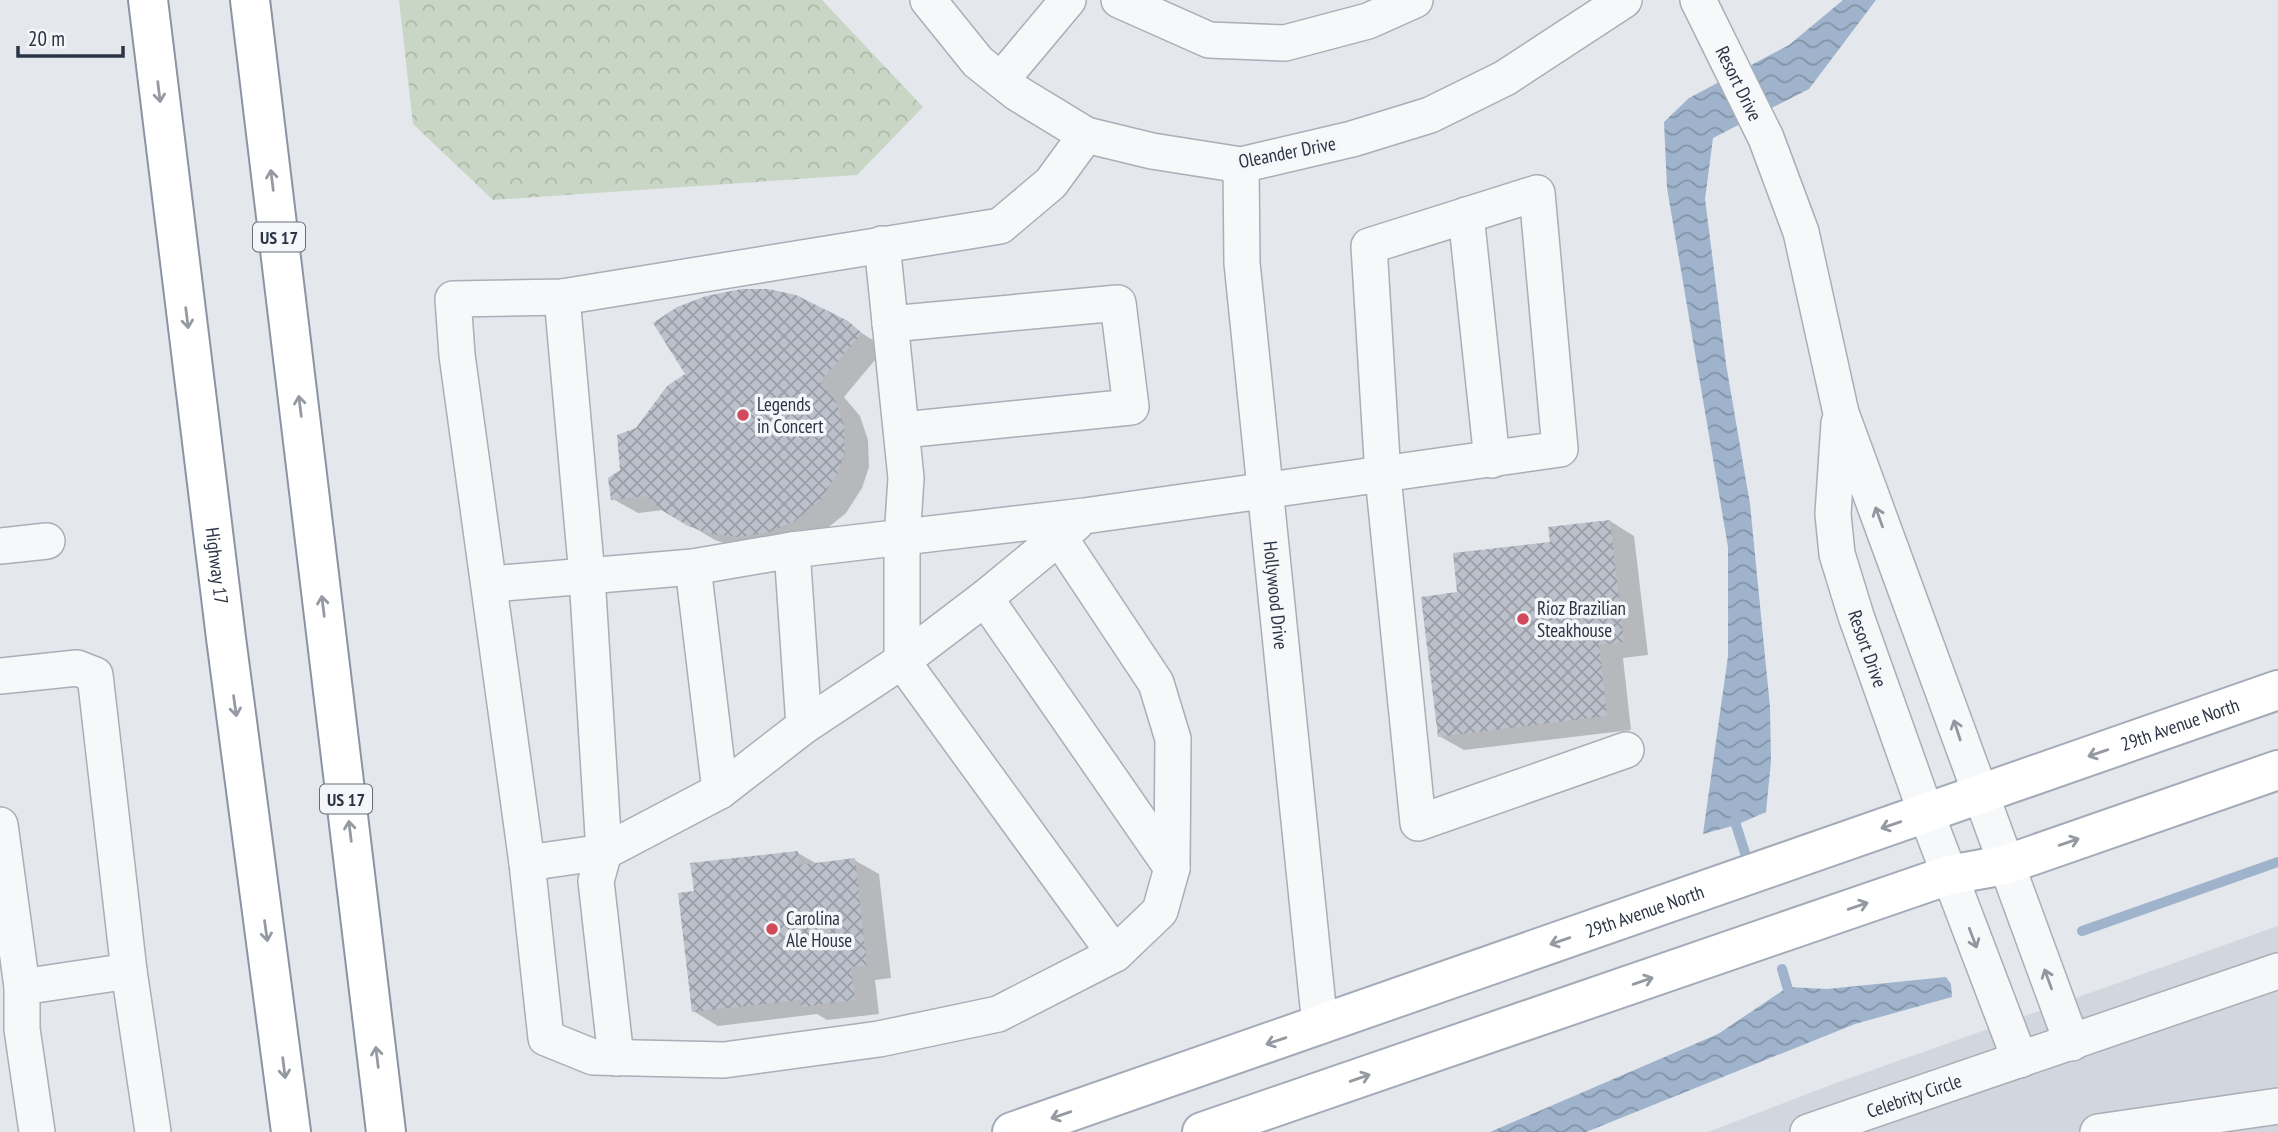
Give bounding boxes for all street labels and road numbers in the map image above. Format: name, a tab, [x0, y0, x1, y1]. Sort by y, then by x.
street label: Resort Drive	[1711, 42, 1768, 125]
street label: Oleander Drive	[1236, 131, 1338, 173]
road number: US 17	[253, 222, 305, 251]
street label: Highway 17	[201, 526, 234, 606]
street label: Hollywood Drive	[1258, 540, 1293, 651]
street label: Resort Drive	[1843, 607, 1892, 691]
street label: 29th Avenue North	[2117, 692, 2242, 756]
road number: US 17	[320, 784, 372, 814]
street label: 29th Avenue North	[1582, 879, 1707, 943]
street label: Celebrity Circle	[1863, 1068, 1965, 1123]

